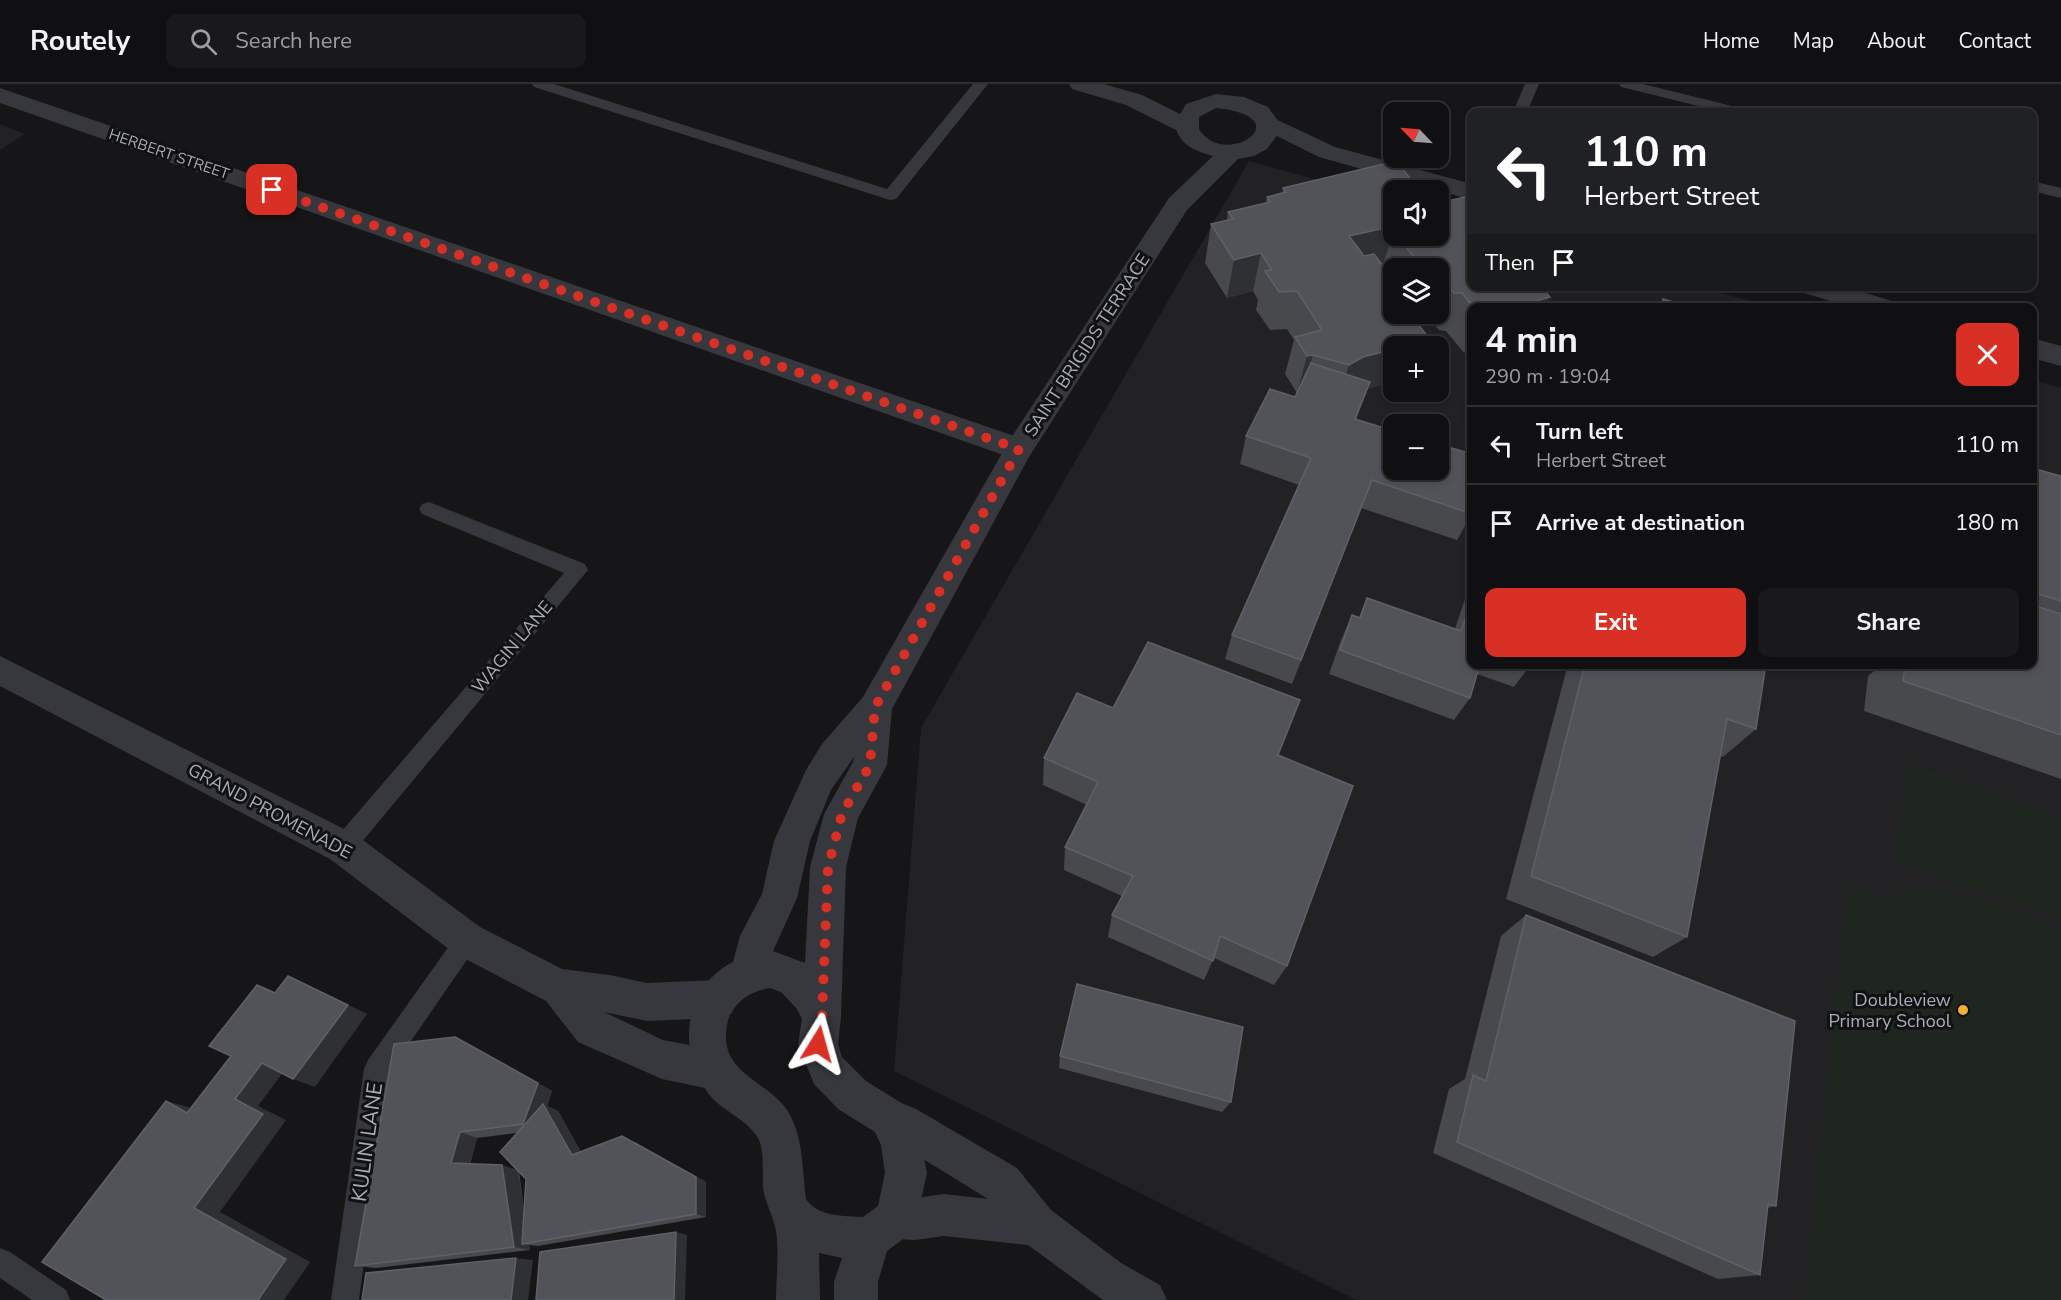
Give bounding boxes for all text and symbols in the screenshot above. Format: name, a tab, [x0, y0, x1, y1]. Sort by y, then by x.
search box	[166, 14, 586, 68]
text: Routely	[30, 22, 130, 60]
icon: search	[187, 25, 220, 58]
text: Search here	[235, 26, 352, 56]
text: Home	[1703, 27, 1760, 55]
text: Map	[1793, 27, 1834, 55]
text: About	[1867, 27, 1925, 55]
text: Contact	[1958, 27, 2031, 55]
north arrow	[1383, 102, 1449, 168]
map controls	[1383, 102, 1449, 480]
street label: HERBERT STREET	[106, 124, 232, 184]
text: 110 m	[1584, 124, 1708, 181]
icon: left	[1485, 132, 1563, 210]
pin	[246, 164, 297, 215]
icon: arrive	[255, 173, 288, 206]
text: Herbert Street	[1584, 178, 1759, 215]
button: sound	[1383, 180, 1449, 246]
icon: arrive	[1547, 246, 1580, 279]
text: Then	[1485, 248, 1535, 278]
street label: SAINT BRIGIDS TERRACE	[1019, 249, 1155, 441]
button: layers	[1383, 258, 1449, 324]
text: 4 min	[1485, 316, 1578, 365]
button: close	[1956, 323, 2019, 386]
button: +	[1383, 336, 1449, 402]
text: 290 m · 19:04	[1485, 363, 1611, 390]
button: −	[1383, 414, 1449, 480]
text: Turn left	[1536, 417, 1623, 447]
icon: left	[1485, 429, 1518, 462]
text: 110 m	[1955, 430, 2019, 460]
text: Herbert Street	[1536, 447, 1666, 474]
icon: arrive	[1485, 507, 1518, 540]
text: Arrive at destination	[1536, 508, 1745, 538]
text: 180 m	[1955, 508, 2019, 538]
button: Exit	[1485, 588, 1746, 657]
button: Share	[1758, 588, 2019, 657]
street label: WAGIN LANE	[466, 596, 558, 698]
street label: GRAND PROMENADE	[184, 758, 356, 864]
place label: Doubleview Primary School	[1828, 988, 1952, 1033]
marker: Doubleview Primary School	[1956, 1003, 1970, 1017]
position arrow	[786, 1012, 850, 1076]
street label: KULIN LANE	[345, 1081, 389, 1203]

